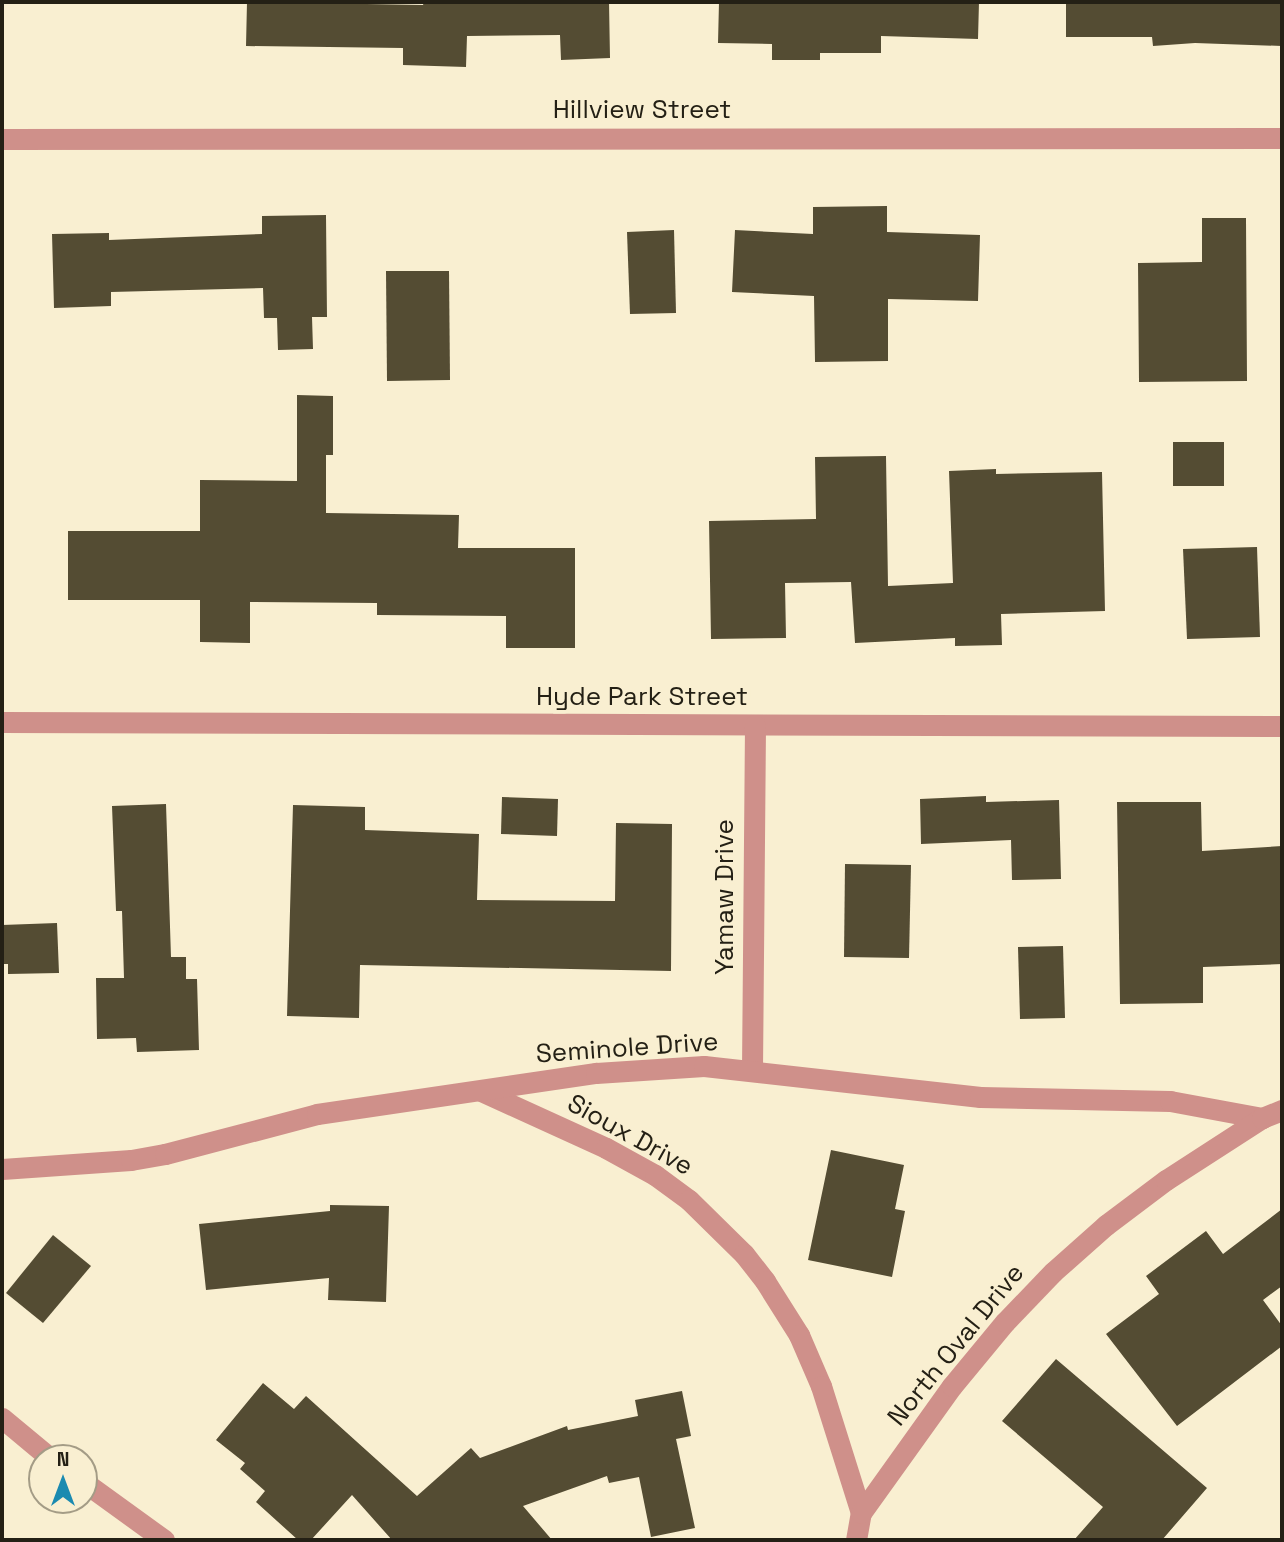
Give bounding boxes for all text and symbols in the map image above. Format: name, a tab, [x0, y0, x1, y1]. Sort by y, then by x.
street label: Hillview Street	[553, 94, 731, 126]
street label: Hyde Park Street	[536, 681, 748, 713]
street label: Yamaw Drive	[709, 819, 741, 975]
street label: Seminole Drive	[535, 1026, 719, 1070]
street label: Sioux Drive	[562, 1088, 698, 1182]
street label: North Oval Drive	[881, 1258, 1031, 1432]
north arrow	[28, 1444, 98, 1514]
text: N	[57, 1447, 69, 1472]

